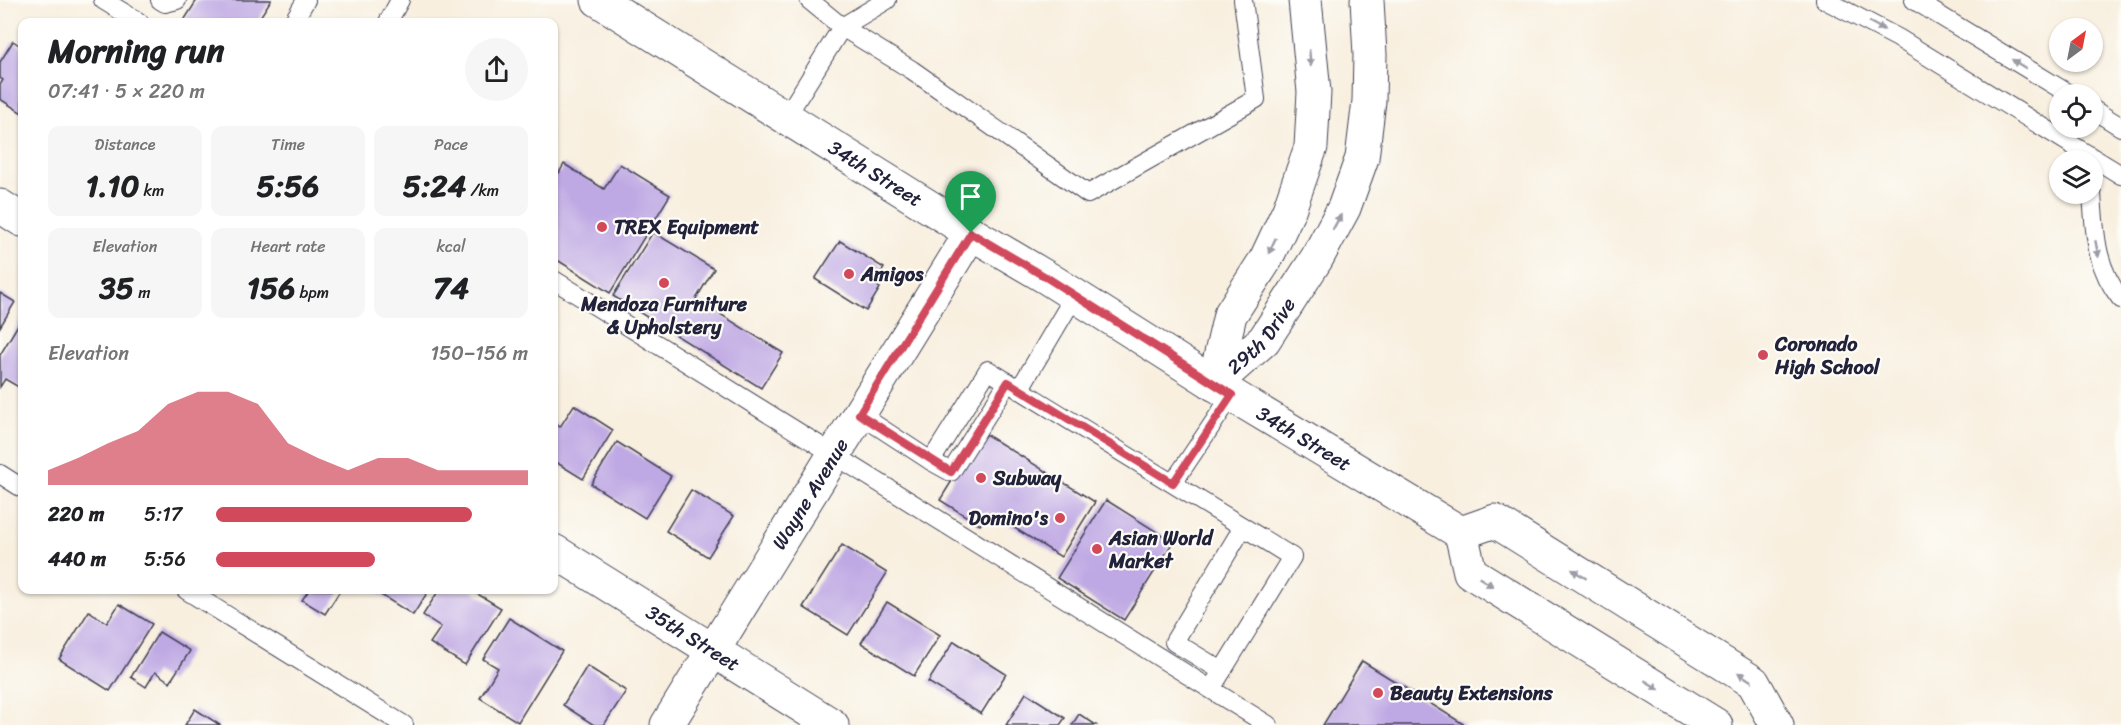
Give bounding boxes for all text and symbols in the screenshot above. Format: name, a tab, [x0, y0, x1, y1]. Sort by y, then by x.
north arrow	[2049, 18, 2103, 72]
map controls	[2049, 18, 2103, 204]
text: Morning run	[48, 22, 224, 80]
one-way arrow	[1869, 22, 1886, 31]
button: share	[465, 38, 528, 101]
one-way arrow	[1306, 49, 1315, 68]
one-way arrow	[2011, 58, 2027, 69]
text: 07:41 · 5 × 220 m	[48, 74, 205, 109]
button: locate	[2049, 84, 2103, 138]
text: Distance	[95, 130, 155, 159]
text: Time	[271, 130, 305, 159]
text: Pace	[434, 130, 468, 159]
street label: 34th Street	[821, 131, 930, 217]
button: layers	[2049, 150, 2103, 204]
text: 1.10	[86, 159, 139, 213]
text: 5:56	[257, 159, 319, 213]
text: 5:24	[403, 159, 466, 213]
pin	[945, 171, 996, 233]
text: km	[139, 176, 164, 205]
text: /km	[466, 176, 499, 205]
icon: arrive	[954, 180, 987, 213]
place label: TREX Equipment	[614, 210, 759, 245]
one-way arrow	[1331, 214, 1342, 230]
marker: TREX Equipment	[595, 220, 609, 234]
text: Elevation	[93, 232, 157, 261]
text: Heart rate	[250, 232, 326, 261]
text: kcal	[436, 232, 466, 261]
one-way arrow	[1268, 237, 1277, 254]
one-way arrow	[2093, 240, 2102, 259]
place label: Amigos	[860, 257, 924, 292]
text: 35	[99, 261, 134, 315]
text: 156	[247, 261, 295, 315]
text: 74	[433, 261, 469, 315]
marker: Amigos	[842, 267, 856, 281]
marker: Mendoza Furniture & Upholstery	[657, 276, 671, 290]
text: m	[134, 278, 151, 307]
text: bpm	[295, 278, 329, 307]
place label: Mendoza Furniture & Upholstery	[580, 287, 748, 345]
street label: 29th Drive	[1219, 290, 1305, 383]
place label: Coronado High School	[1774, 327, 1881, 385]
text: Elevation	[48, 336, 129, 371]
text: 150–156 m	[431, 336, 528, 371]
marker: Coronado High School	[1756, 348, 1770, 362]
street label: 34th Street	[1249, 396, 1358, 481]
street label: Wayne Avenue	[762, 431, 858, 557]
place label: Subway	[992, 461, 1062, 496]
marker: Subway	[974, 471, 988, 485]
text: 220 m	[48, 497, 104, 532]
text: 5:17	[144, 497, 182, 532]
place label: Domino's	[969, 501, 1049, 536]
marker: Domino's	[1053, 511, 1067, 525]
place label: Asian World Market	[1108, 521, 1214, 579]
text: 440 m	[48, 542, 106, 577]
text: 5:56	[144, 542, 186, 577]
marker: Asian World Market	[1090, 542, 1104, 556]
one-way arrow	[1571, 568, 1587, 579]
one-way arrow	[1478, 576, 1494, 587]
street label: 35th Street	[639, 596, 747, 681]
one-way arrow	[1736, 672, 1753, 683]
place label: Beauty Extensions	[1390, 676, 1553, 711]
one-way arrow	[1644, 679, 1660, 690]
marker: Beauty Extensions	[1371, 686, 1385, 700]

